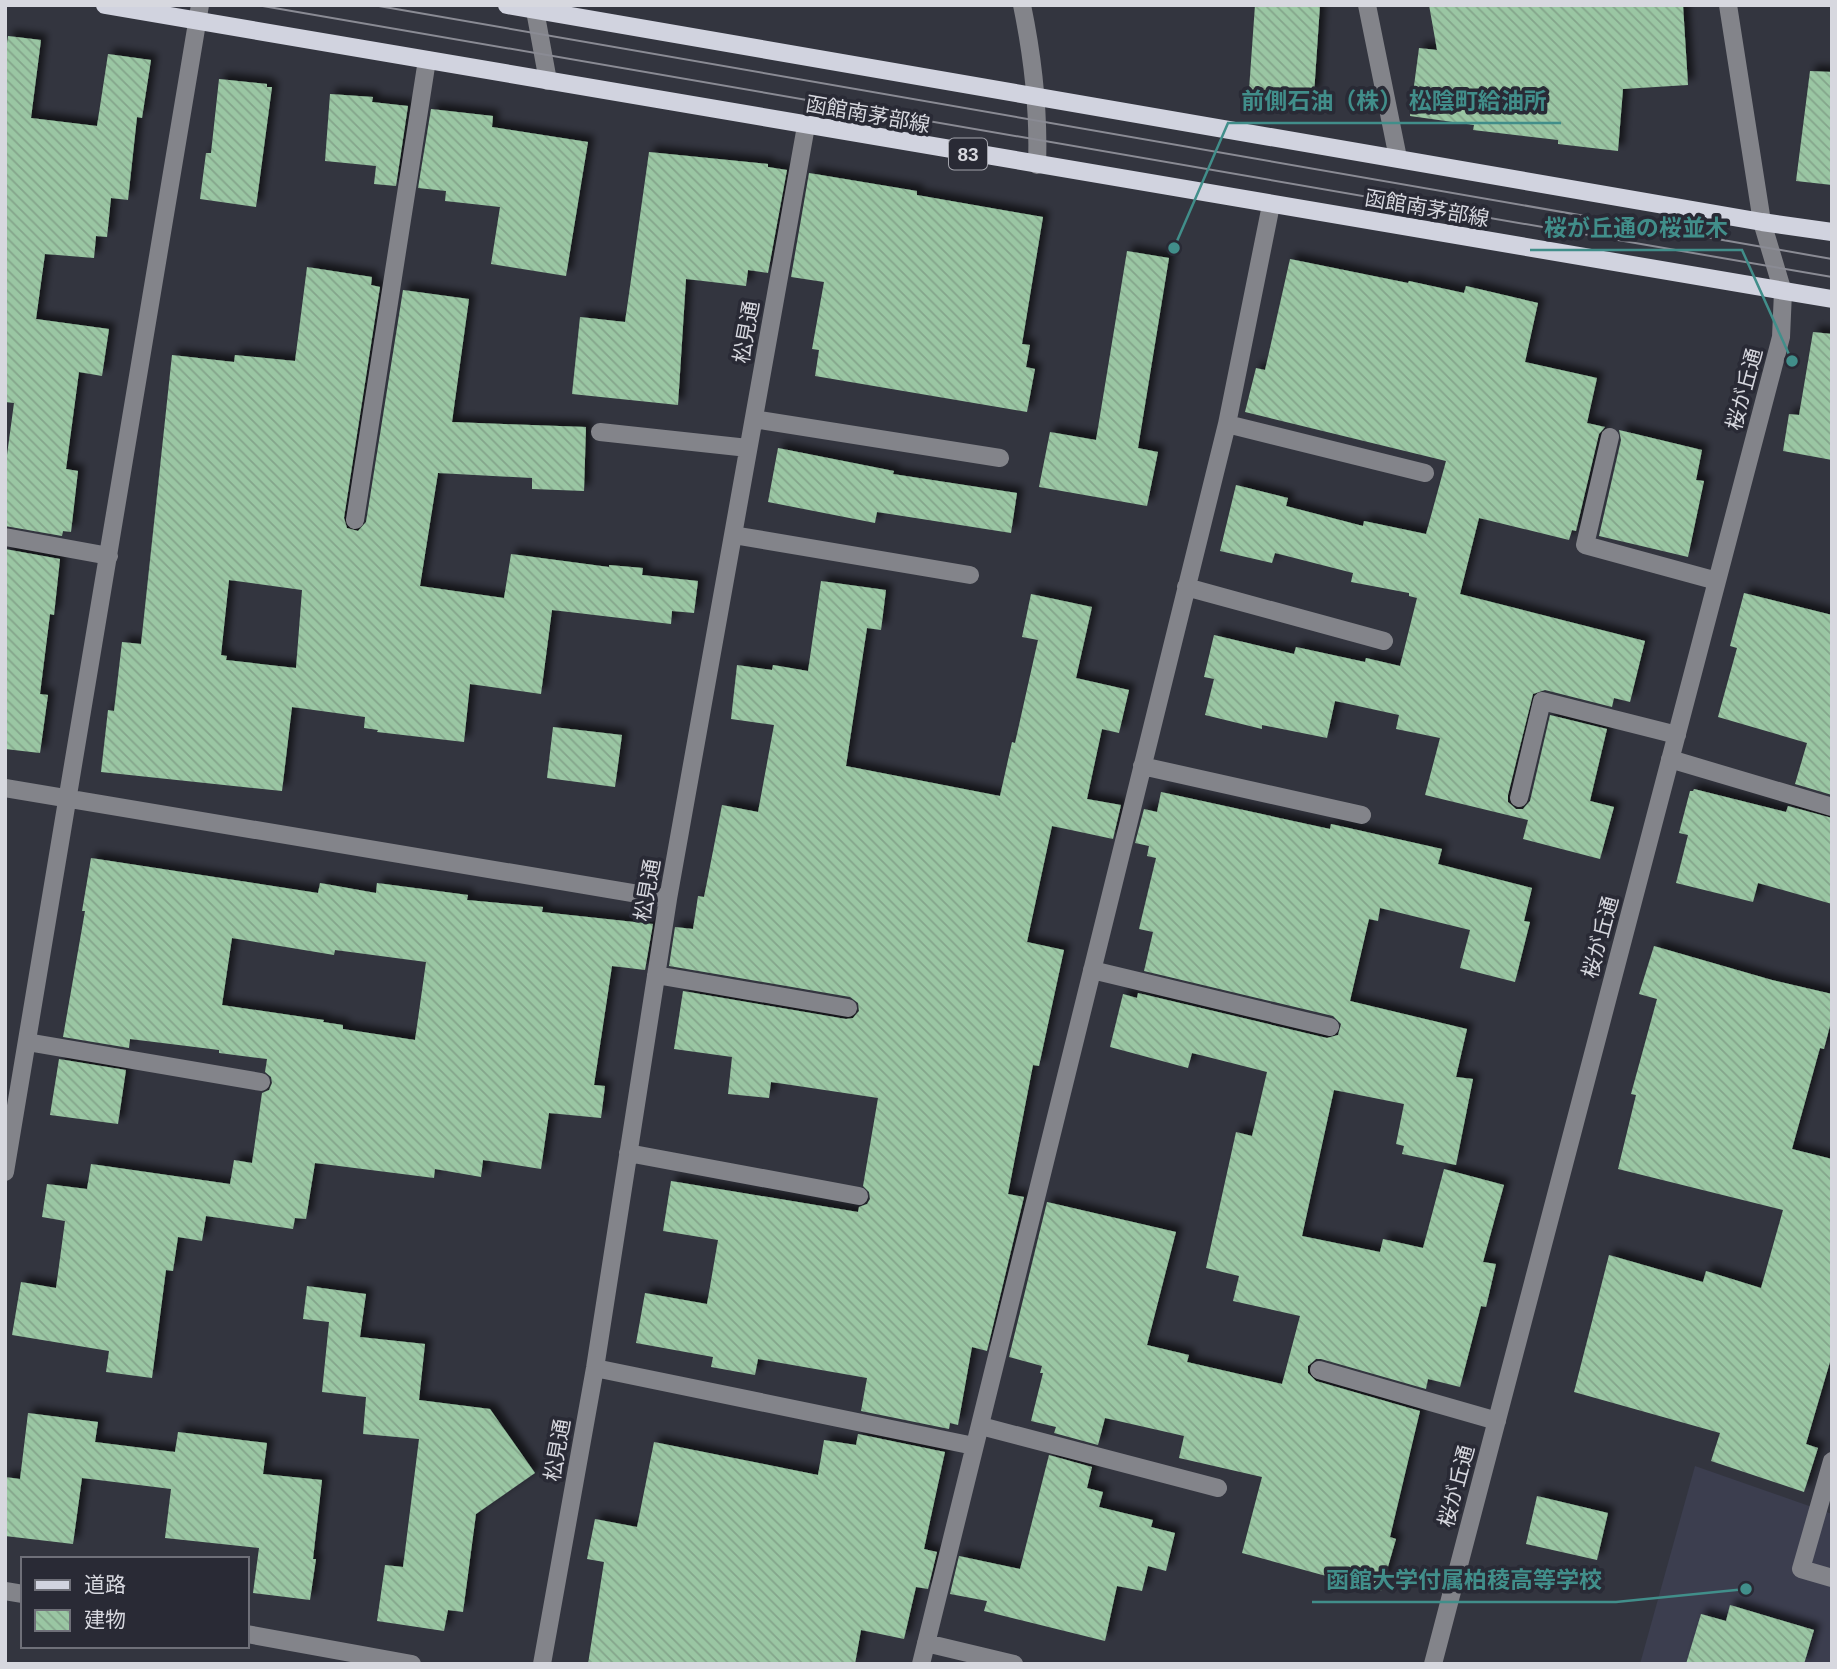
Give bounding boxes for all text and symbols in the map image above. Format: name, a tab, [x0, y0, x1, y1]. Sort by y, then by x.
callout: 前側石油（株） 松陰町給油所	[1228, 79, 1561, 123]
text: 前側石油（株） 松陰町給油所	[1241, 88, 1547, 114]
street label: 函館南茅部線	[804, 92, 932, 136]
road number: 83	[949, 138, 987, 170]
street label: 函館南茅部線	[1363, 186, 1491, 230]
callout: 桜が丘通の桜並木	[1530, 206, 1742, 250]
text: 桜が丘通の桜並木	[1544, 215, 1728, 241]
street label: 松見通	[729, 299, 763, 365]
street label: 桜が丘通	[1722, 345, 1766, 433]
street label: 松見通	[630, 857, 664, 923]
street label: 桜が丘通	[1578, 893, 1622, 981]
street label: 松見通	[540, 1417, 574, 1483]
street label: 桜が丘通	[1434, 1442, 1478, 1530]
legend	[21, 1557, 248, 1648]
callout: 函館大学付属柏稜高等学校	[1312, 1558, 1616, 1602]
text: 函館大学付属柏稜高等学校	[1326, 1567, 1602, 1593]
text: 道路	[84, 1573, 126, 1596]
text: 建物	[84, 1608, 126, 1631]

